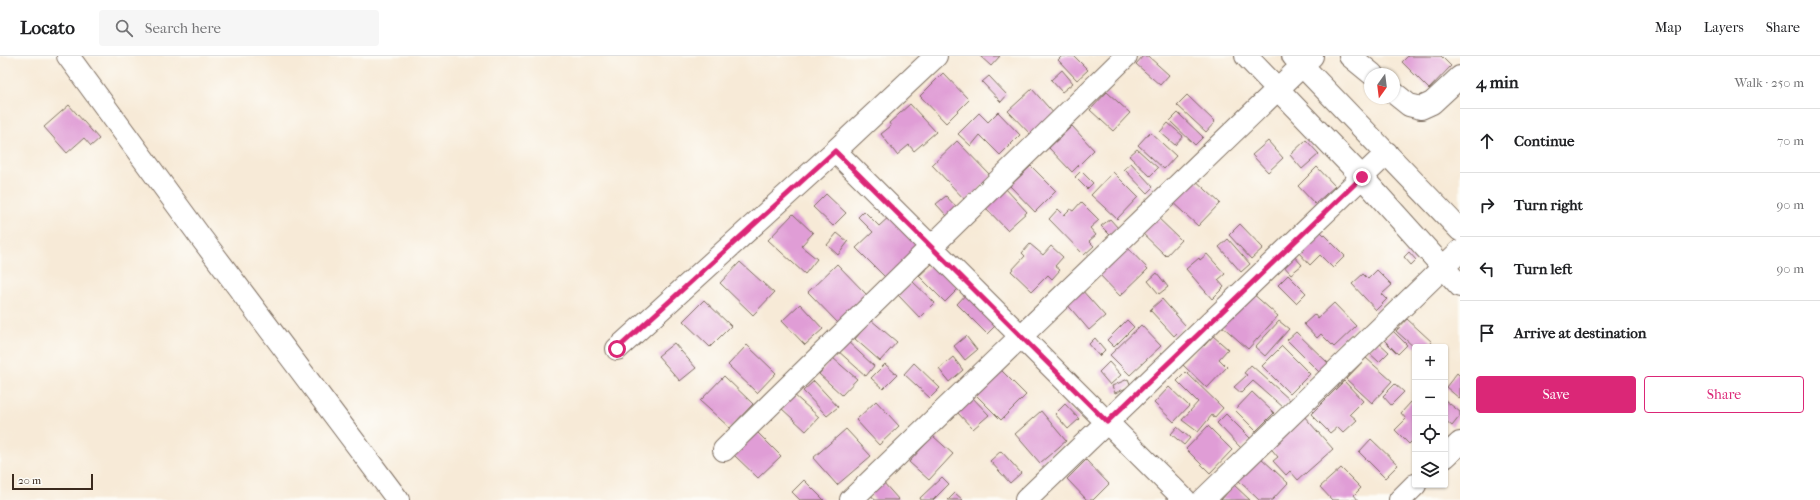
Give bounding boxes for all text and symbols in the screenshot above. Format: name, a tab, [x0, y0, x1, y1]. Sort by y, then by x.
search box	[99, 10, 379, 46]
text: Locato	[20, 17, 75, 39]
icon: search	[113, 17, 135, 39]
text: Search here	[145, 19, 221, 37]
text: Map	[1655, 19, 1682, 36]
text: Layers	[1704, 19, 1744, 36]
text: Share	[1766, 19, 1800, 36]
north arrow	[1364, 68, 1400, 104]
text: 4 min	[1476, 72, 1519, 92]
text: Walk · 250 m	[1735, 75, 1804, 90]
icon: ahead	[1476, 130, 1498, 152]
text: Continue	[1514, 132, 1574, 150]
text: 70 m	[1777, 133, 1804, 148]
route end	[1353, 168, 1371, 186]
icon: right	[1476, 194, 1498, 216]
text: Turn right	[1514, 196, 1583, 214]
text: 90 m	[1776, 197, 1804, 212]
icon: left	[1476, 258, 1498, 280]
text: Turn left	[1514, 260, 1572, 278]
text: 90 m	[1776, 261, 1804, 276]
icon: arrive	[1476, 322, 1498, 344]
text: Arrive at destination	[1514, 324, 1646, 342]
route start	[608, 340, 626, 358]
map controls	[1412, 344, 1448, 488]
button: +	[1412, 344, 1448, 380]
button: Save	[1476, 376, 1636, 413]
button: Share	[1644, 376, 1804, 413]
button: −	[1412, 380, 1448, 416]
button: locate	[1412, 416, 1448, 452]
button: layers	[1412, 452, 1448, 488]
scale bar	[12, 472, 93, 491]
text: 20 m	[18, 474, 41, 487]

